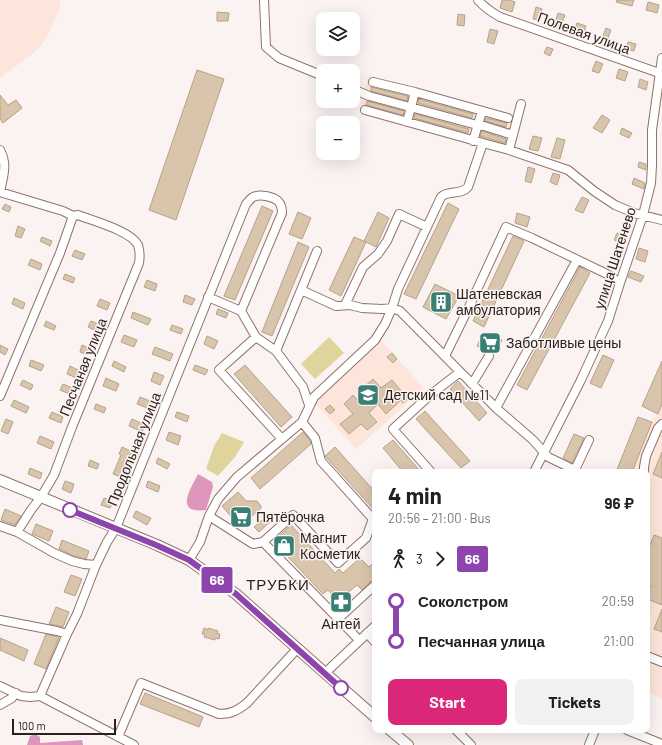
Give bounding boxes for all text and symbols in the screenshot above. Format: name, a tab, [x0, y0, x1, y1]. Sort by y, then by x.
street label: Полевая улица	[535, 8, 633, 57]
map controls	[316, 12, 360, 160]
button: layers	[316, 12, 360, 56]
button: +	[316, 64, 360, 108]
button: −	[316, 116, 360, 160]
street label: улица Шатенево	[590, 205, 639, 311]
place label: Шатеневская амбулатория	[456, 285, 542, 318]
building icon: Шатеневская амбулатория	[428, 289, 454, 315]
street label: Песчаная улица	[55, 315, 110, 418]
supermarket icon: Заботливые цены	[477, 330, 503, 356]
place label: Заботливые цены	[506, 334, 621, 351]
school or university icon: Детский сад №11	[355, 382, 381, 408]
place label: Детский сад №11	[384, 386, 489, 403]
street label: Продольная улица	[103, 389, 164, 508]
text: 4 min	[388, 482, 442, 508]
text: 96 ₽	[604, 494, 634, 512]
unlabelled marker	[62, 502, 78, 518]
supermarket icon: Пятёрочка	[228, 504, 254, 530]
place label: Пятёрочка	[256, 508, 325, 525]
text: 20:56 – 21:00 · Bus	[388, 510, 491, 526]
place label: Магнит Косметик	[300, 529, 361, 562]
shop icon: Магнит Косметик	[271, 533, 297, 559]
icon: walk	[388, 548, 410, 570]
icon: forward	[429, 548, 451, 570]
text: 66	[465, 550, 480, 567]
text: 3	[416, 551, 423, 567]
line badge: 66	[199, 567, 235, 593]
text: 66	[209, 571, 225, 588]
district label: ТРУБКИ	[246, 575, 310, 593]
pharmacy icon: Антей	[328, 589, 354, 615]
text: Соколстром	[418, 592, 508, 610]
text: 20:59	[602, 593, 634, 609]
place label: Антей	[322, 615, 360, 632]
text: Песчанная улица	[418, 632, 545, 650]
text: 21:00	[604, 633, 634, 649]
button: Start	[388, 679, 507, 725]
button: Tickets	[515, 679, 634, 725]
unlabelled marker	[333, 680, 349, 696]
scale bar	[12, 717, 116, 736]
text: 100 m	[18, 719, 46, 732]

